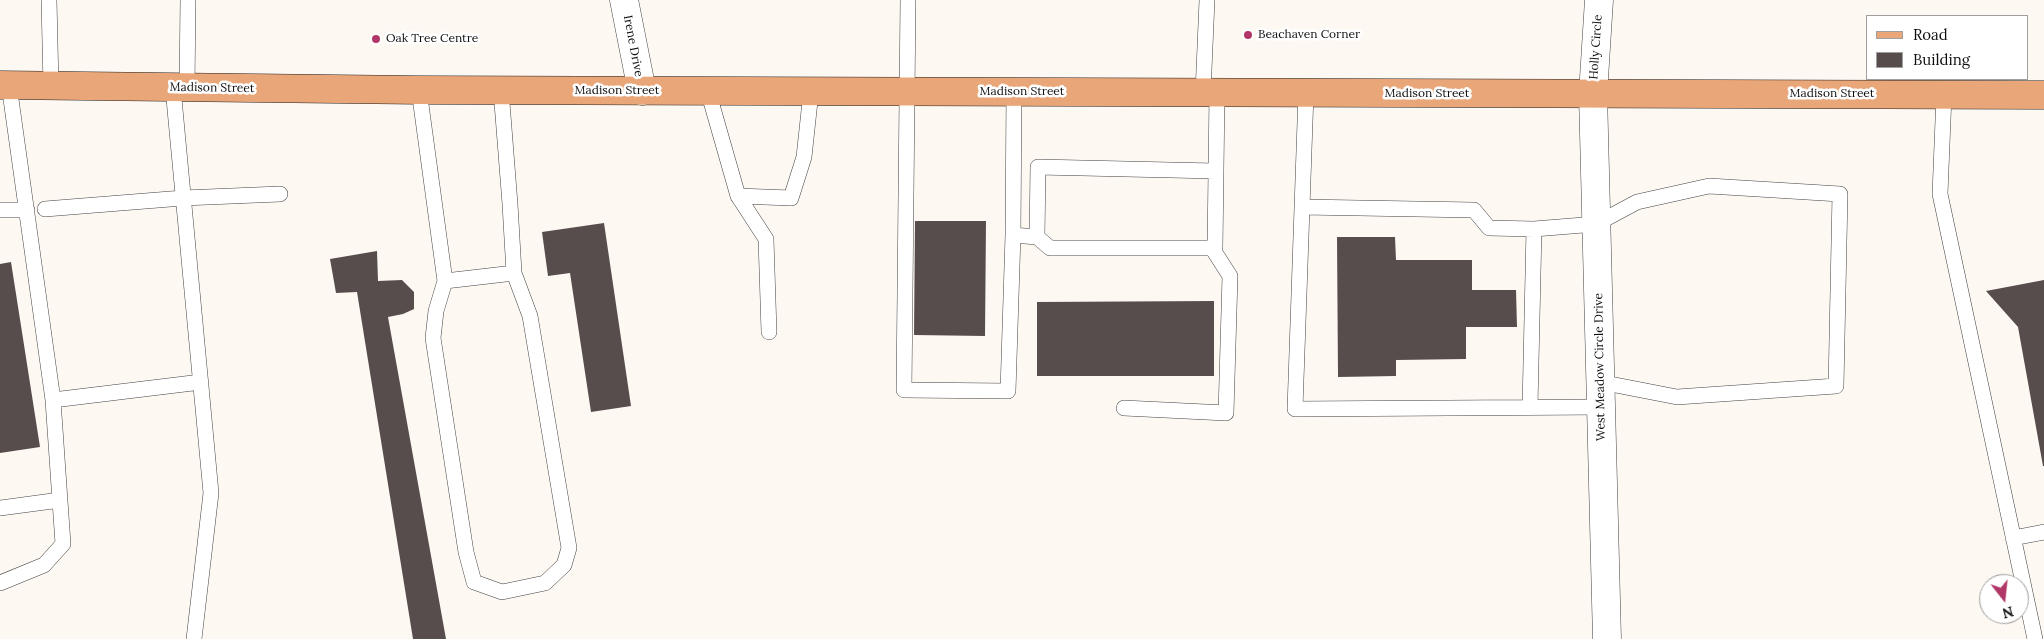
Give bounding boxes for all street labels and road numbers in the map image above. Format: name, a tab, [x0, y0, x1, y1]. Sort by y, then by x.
street label: Irene Drive	[620, 14, 646, 78]
street label: Holly Circle	[1587, 14, 1605, 80]
street label: Madison Street	[169, 80, 255, 96]
street label: Madison Street	[575, 84, 659, 98]
street label: Madison Street	[980, 85, 1064, 99]
street label: Madison Street	[1385, 87, 1469, 101]
street label: Madison Street	[1790, 87, 1874, 101]
street label: West Meadow Circle Drive	[1592, 293, 1608, 441]

